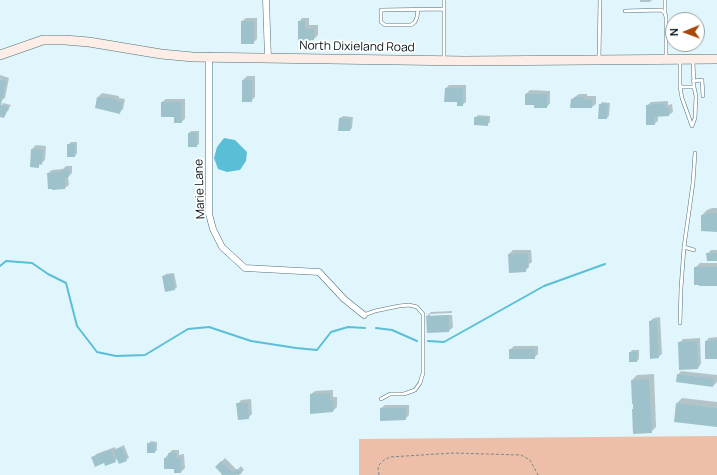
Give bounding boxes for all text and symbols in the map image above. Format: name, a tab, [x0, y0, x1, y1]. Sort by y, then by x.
north arrow	[665, 12, 705, 52]
text: N	[666, 28, 681, 36]
street label: North Dixieland Road	[299, 39, 415, 55]
street label: Marie Lane	[192, 159, 208, 219]

